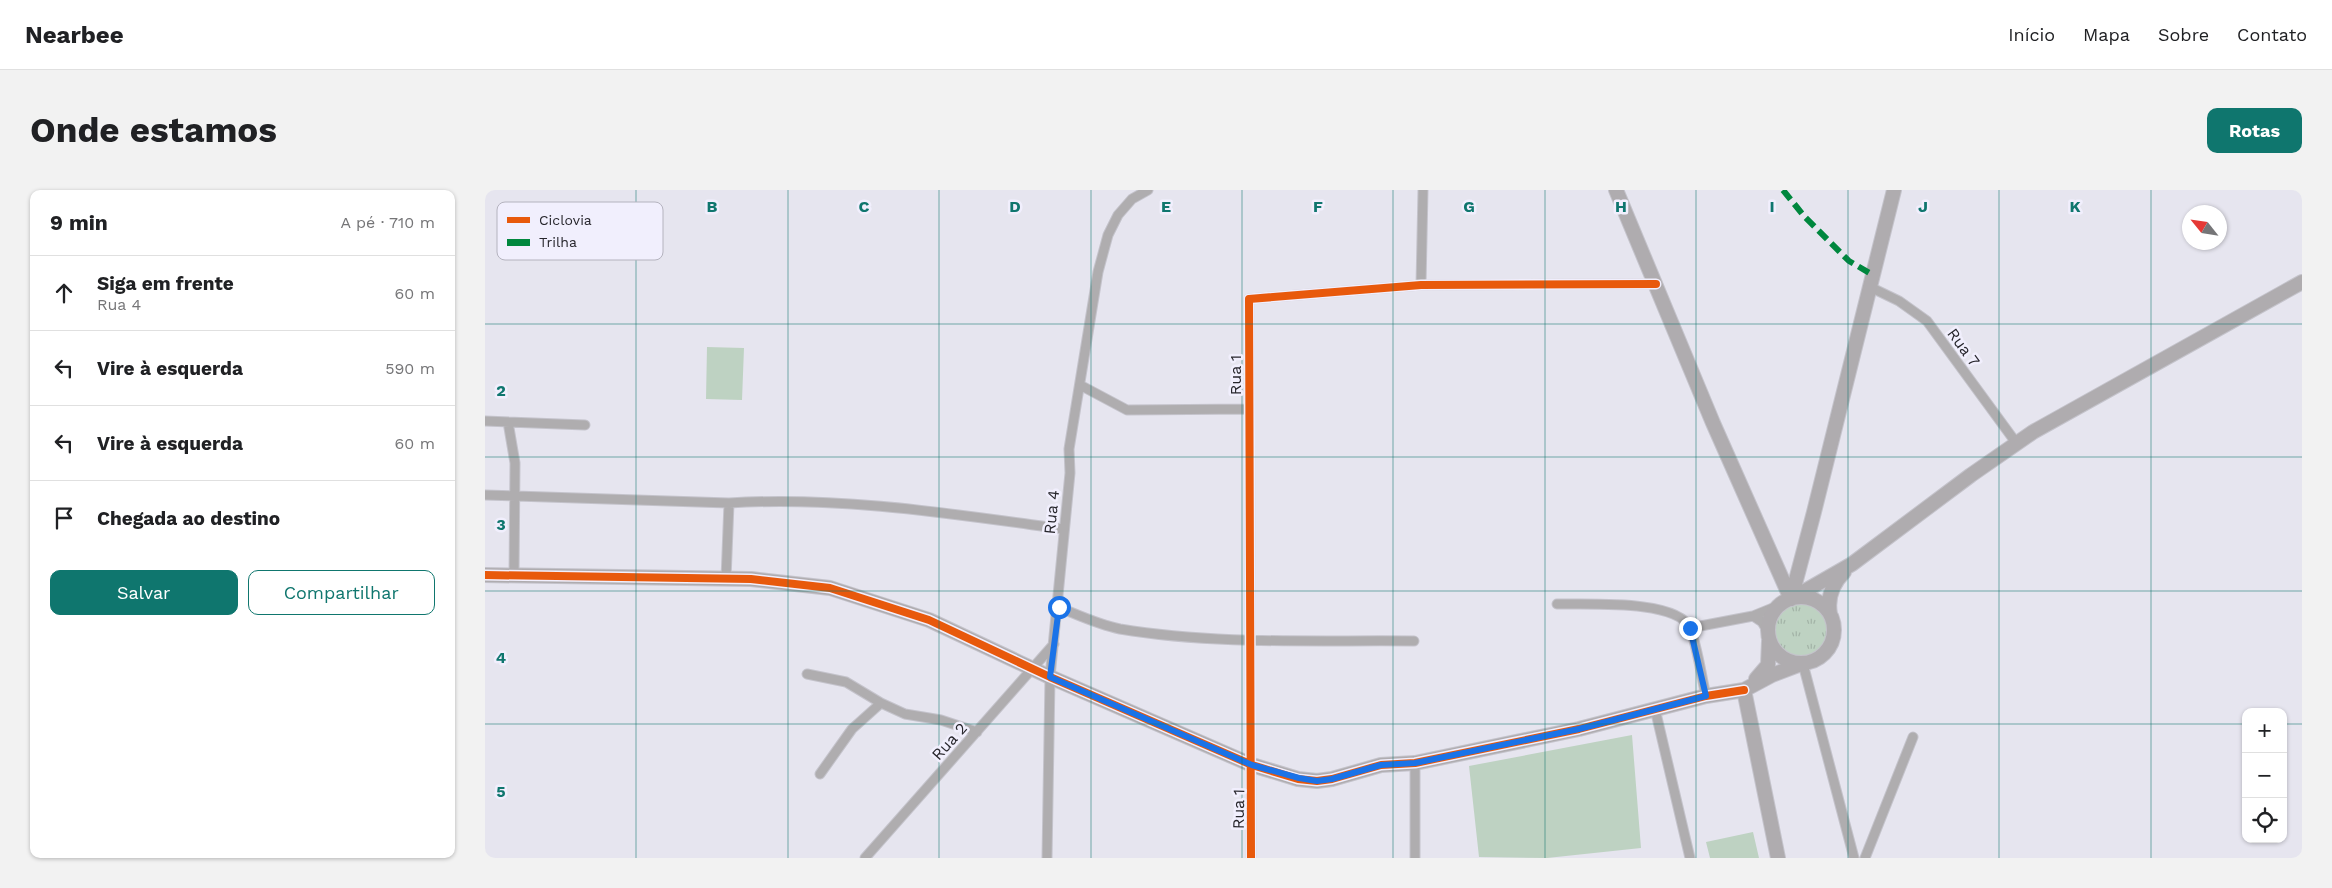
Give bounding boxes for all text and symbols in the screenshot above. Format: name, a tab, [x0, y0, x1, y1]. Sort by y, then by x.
text: Nearbee	[25, 21, 124, 49]
text: Início	[2008, 24, 2055, 45]
text: Mapa	[2083, 24, 2130, 45]
text: Sobre	[2158, 24, 2209, 45]
text: Contato	[2237, 24, 2307, 45]
button: Rotas	[2207, 108, 2302, 153]
text: Onde estamos	[30, 109, 277, 151]
text: B	[707, 197, 718, 216]
text: C	[859, 197, 870, 216]
text: D	[1009, 197, 1021, 216]
text: E	[1161, 197, 1171, 216]
text: F	[1313, 197, 1323, 216]
text: G	[1463, 197, 1475, 216]
text: H	[1615, 197, 1627, 216]
text: I	[1769, 197, 1775, 216]
text: J	[1918, 197, 1928, 216]
text: K	[2069, 197, 2081, 216]
legend	[497, 202, 663, 260]
north arrow	[2182, 205, 2227, 250]
text: 9 min	[50, 210, 108, 235]
text: Ciclovia	[539, 212, 592, 228]
text: A pé · 710 m	[341, 213, 435, 232]
text: Trilha	[539, 234, 577, 250]
text: Siga em frente	[97, 272, 234, 295]
icon: ahead	[50, 279, 78, 307]
text: 60 m	[395, 284, 435, 303]
text: Rua 4	[97, 295, 141, 314]
street label: Rua 7	[1943, 324, 1984, 370]
icon: left	[50, 354, 78, 382]
street label: Rua 1	[1226, 355, 1245, 395]
text: Vire à esquerda	[97, 357, 243, 380]
text: 590 m	[385, 359, 435, 378]
text: 2	[496, 381, 506, 400]
icon: left	[50, 429, 78, 457]
text: Vire à esquerda	[97, 432, 243, 455]
text: 60 m	[395, 434, 435, 453]
street label: Rua 4	[1040, 489, 1063, 535]
icon: arrive	[50, 504, 78, 532]
text: Chegada ao destino	[97, 507, 280, 530]
text: 3	[496, 515, 506, 534]
button: Salvar	[50, 570, 238, 615]
button: Compartilhar	[248, 570, 435, 615]
route start	[1048, 596, 1071, 619]
route end	[1679, 617, 1702, 640]
text: 4	[496, 648, 506, 667]
map controls	[2242, 708, 2287, 843]
button: +	[2242, 708, 2287, 753]
street label: Rua 2	[928, 719, 971, 764]
button: −	[2242, 753, 2287, 798]
text: 5	[496, 782, 506, 801]
street label: Rua 1	[1229, 789, 1248, 829]
button: locate	[2242, 798, 2287, 843]

